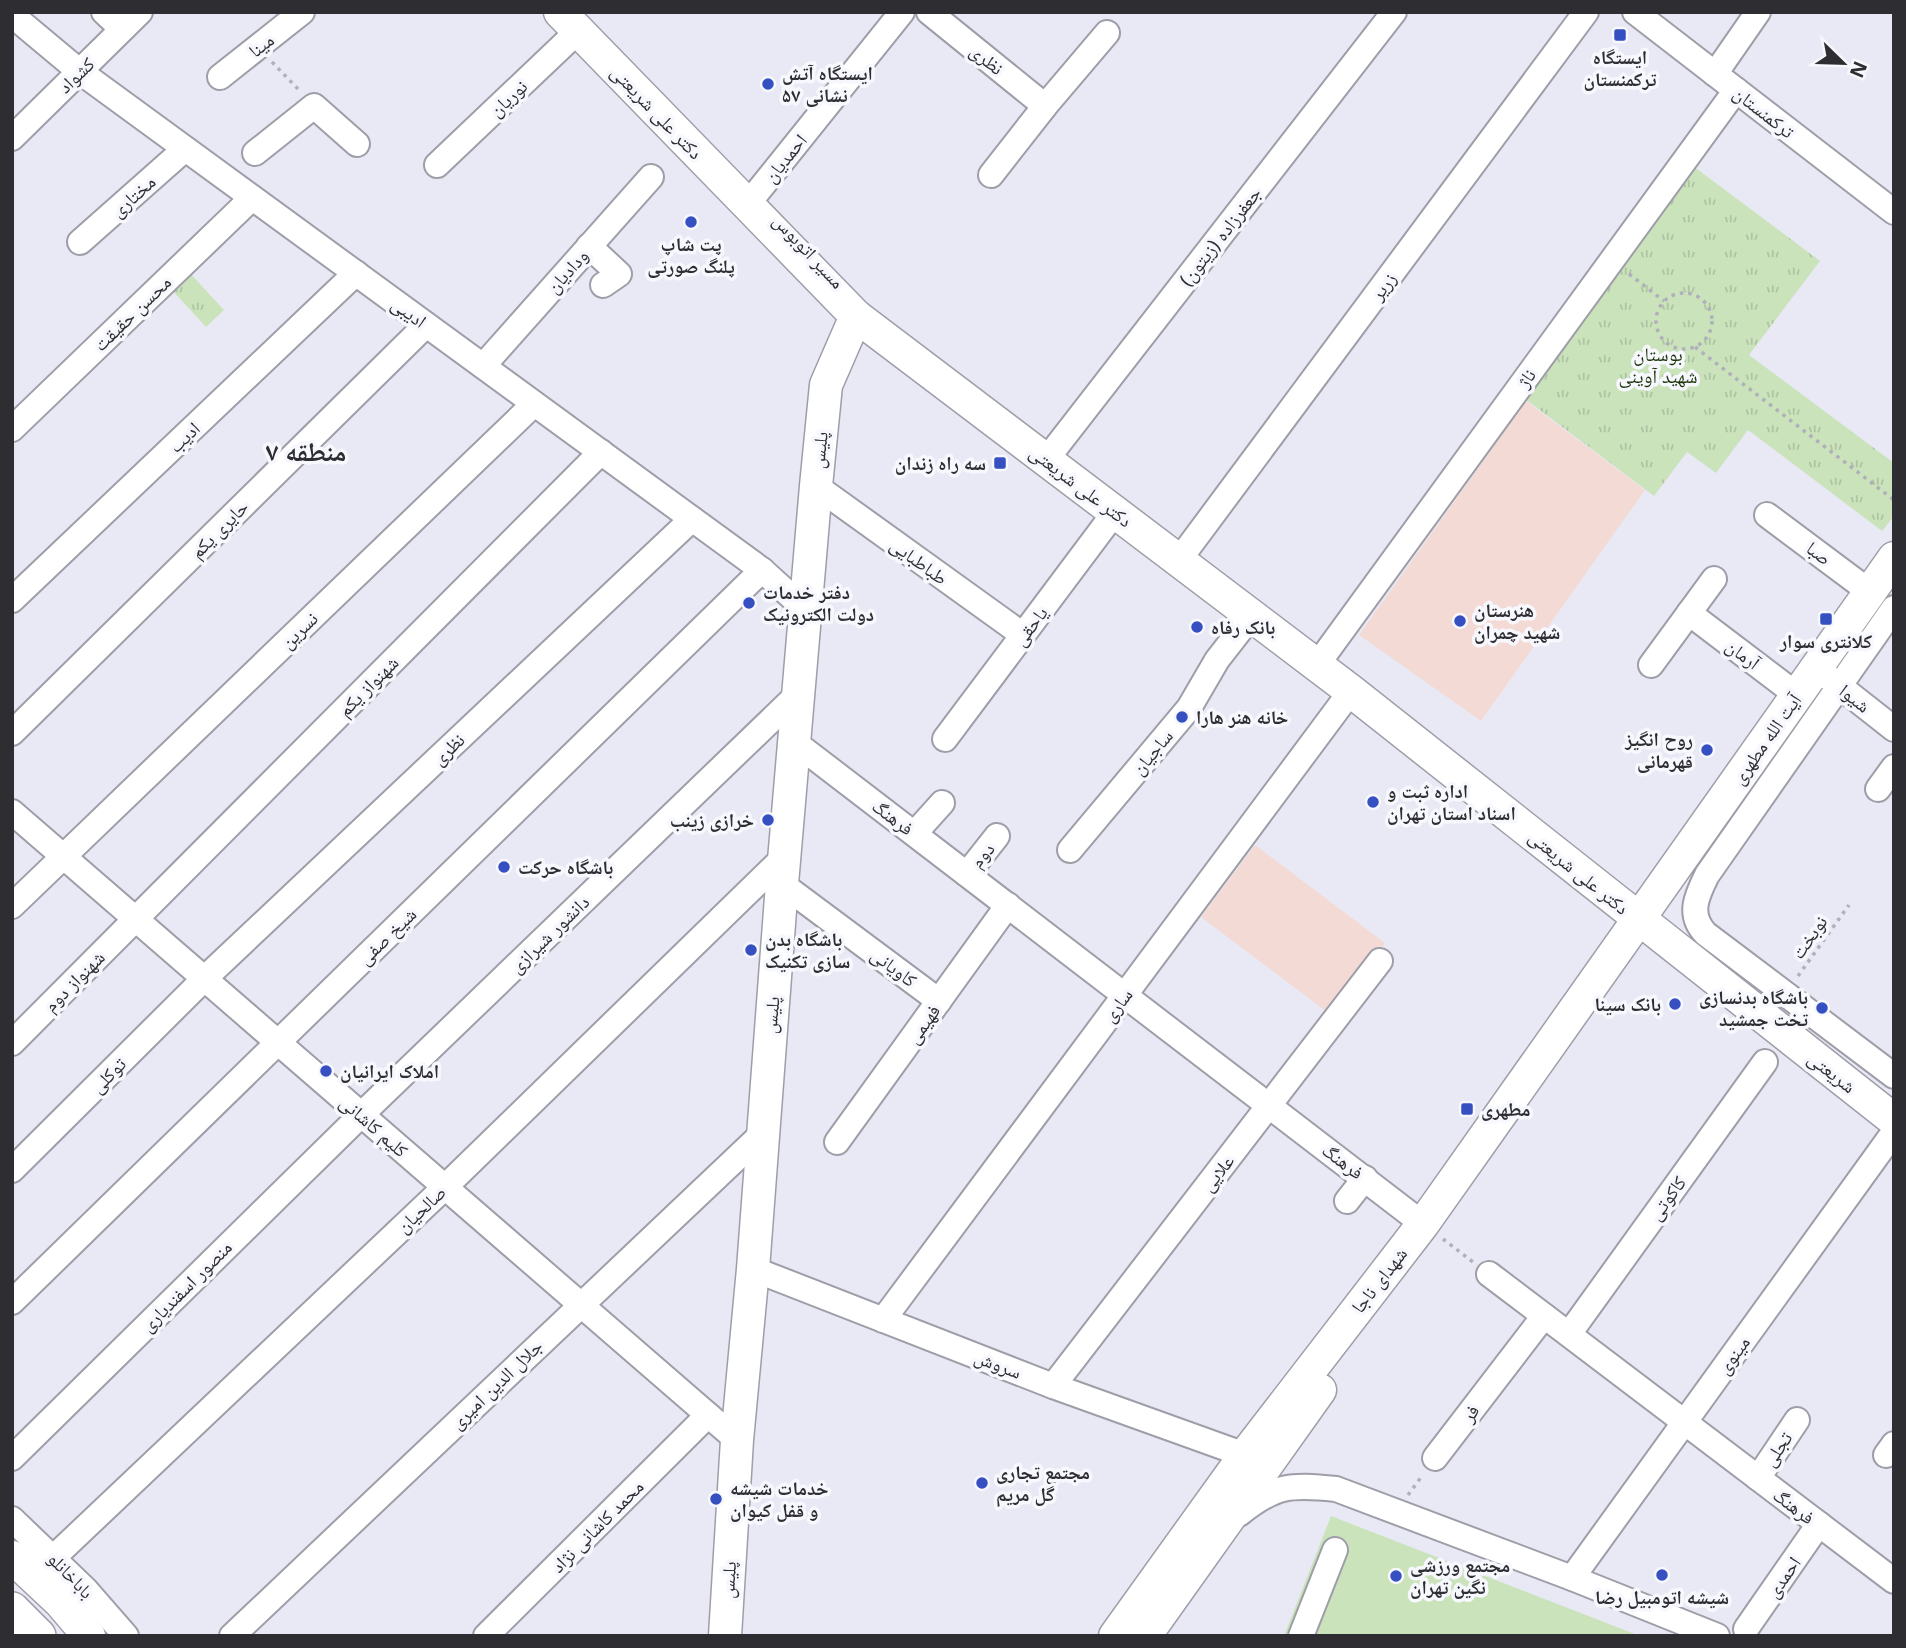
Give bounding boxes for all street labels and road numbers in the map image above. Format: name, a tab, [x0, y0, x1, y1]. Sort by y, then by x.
street label: مینا	[243, 27, 279, 63]
street label: نظری	[965, 37, 1009, 81]
street label: کشواد	[52, 51, 100, 99]
street label: دکتر علی شریعتی	[605, 59, 709, 165]
street label: نوریان	[483, 74, 533, 122]
street label: ترکمنستان	[1728, 80, 1800, 144]
street label: احمدیان	[757, 128, 813, 188]
street label: مختاری	[105, 169, 161, 223]
street label: جعفرزاده (زیتون)	[1173, 181, 1267, 291]
street label: مسیر اتوبوس	[767, 208, 851, 294]
street label: ودادیان	[540, 243, 594, 299]
street label: زریر	[1363, 267, 1402, 306]
street label: محسن حقیقت	[87, 269, 177, 357]
street label: ادیبی	[386, 290, 432, 334]
street label: ناژ	[1510, 363, 1542, 393]
street label: ادیب	[163, 416, 205, 458]
street label: پلیس	[804, 430, 834, 470]
street label: دکتر علی شریعتی	[1024, 439, 1138, 533]
street label: حایری یکم	[184, 494, 254, 564]
street label: طباطبایی	[885, 531, 953, 591]
street label: صبا	[1801, 535, 1837, 571]
street label: یاحقی	[1006, 601, 1054, 651]
street label: نسرین	[274, 606, 324, 654]
street label: آرمان	[1721, 633, 1766, 676]
street label: شهنواز یکم	[332, 650, 404, 722]
street label: شیوا	[1834, 678, 1876, 718]
street label: آیت الله مطهری	[1725, 687, 1808, 790]
street label: ساجیان	[1125, 724, 1179, 780]
street label: نظری	[426, 727, 470, 771]
street label: فرهنگ	[867, 793, 919, 841]
street label: دکتر علی شریعتی	[1523, 824, 1635, 921]
street label: دوم	[964, 837, 1001, 874]
street label: دانشور شیرازی	[503, 889, 595, 979]
street label: شیخ صفی	[352, 902, 422, 970]
street label: نوبخت	[1785, 910, 1833, 964]
street label: کاویانی	[866, 941, 922, 993]
street label: شهنواز دوم	[38, 945, 111, 1018]
street label: ساری	[1096, 983, 1138, 1027]
street label: پلیس	[756, 995, 786, 1035]
street label: فهیمی	[900, 999, 946, 1049]
street label: شریعتی	[1803, 1045, 1861, 1099]
street label: توکلی	[84, 1051, 132, 1099]
street label: کلیم کاشانی	[334, 1089, 414, 1163]
street label: فرهنگ	[1317, 1137, 1369, 1185]
street label: علایی	[1194, 1149, 1240, 1197]
street label: کاکوتی	[1642, 1170, 1692, 1225]
street label: صالحیان	[390, 1179, 452, 1239]
street label: منصور اسفندیاری	[135, 1235, 237, 1337]
street label: شهدای ناجا	[1345, 1242, 1413, 1318]
street label: مینوی	[1710, 1330, 1756, 1380]
street label: جلال الدین امیری	[444, 1333, 548, 1435]
street label: سروش	[971, 1343, 1025, 1385]
street label: فر	[1454, 1399, 1485, 1428]
street label: تجلی	[1756, 1426, 1798, 1472]
street label: محمد کاشانی نژاد	[545, 1474, 649, 1578]
street label: فرهنگ	[1768, 1482, 1820, 1530]
street label: باباخانلو	[42, 1546, 100, 1604]
street label: احمدی	[1759, 1551, 1807, 1603]
street label: پلیس	[714, 1561, 742, 1599]

